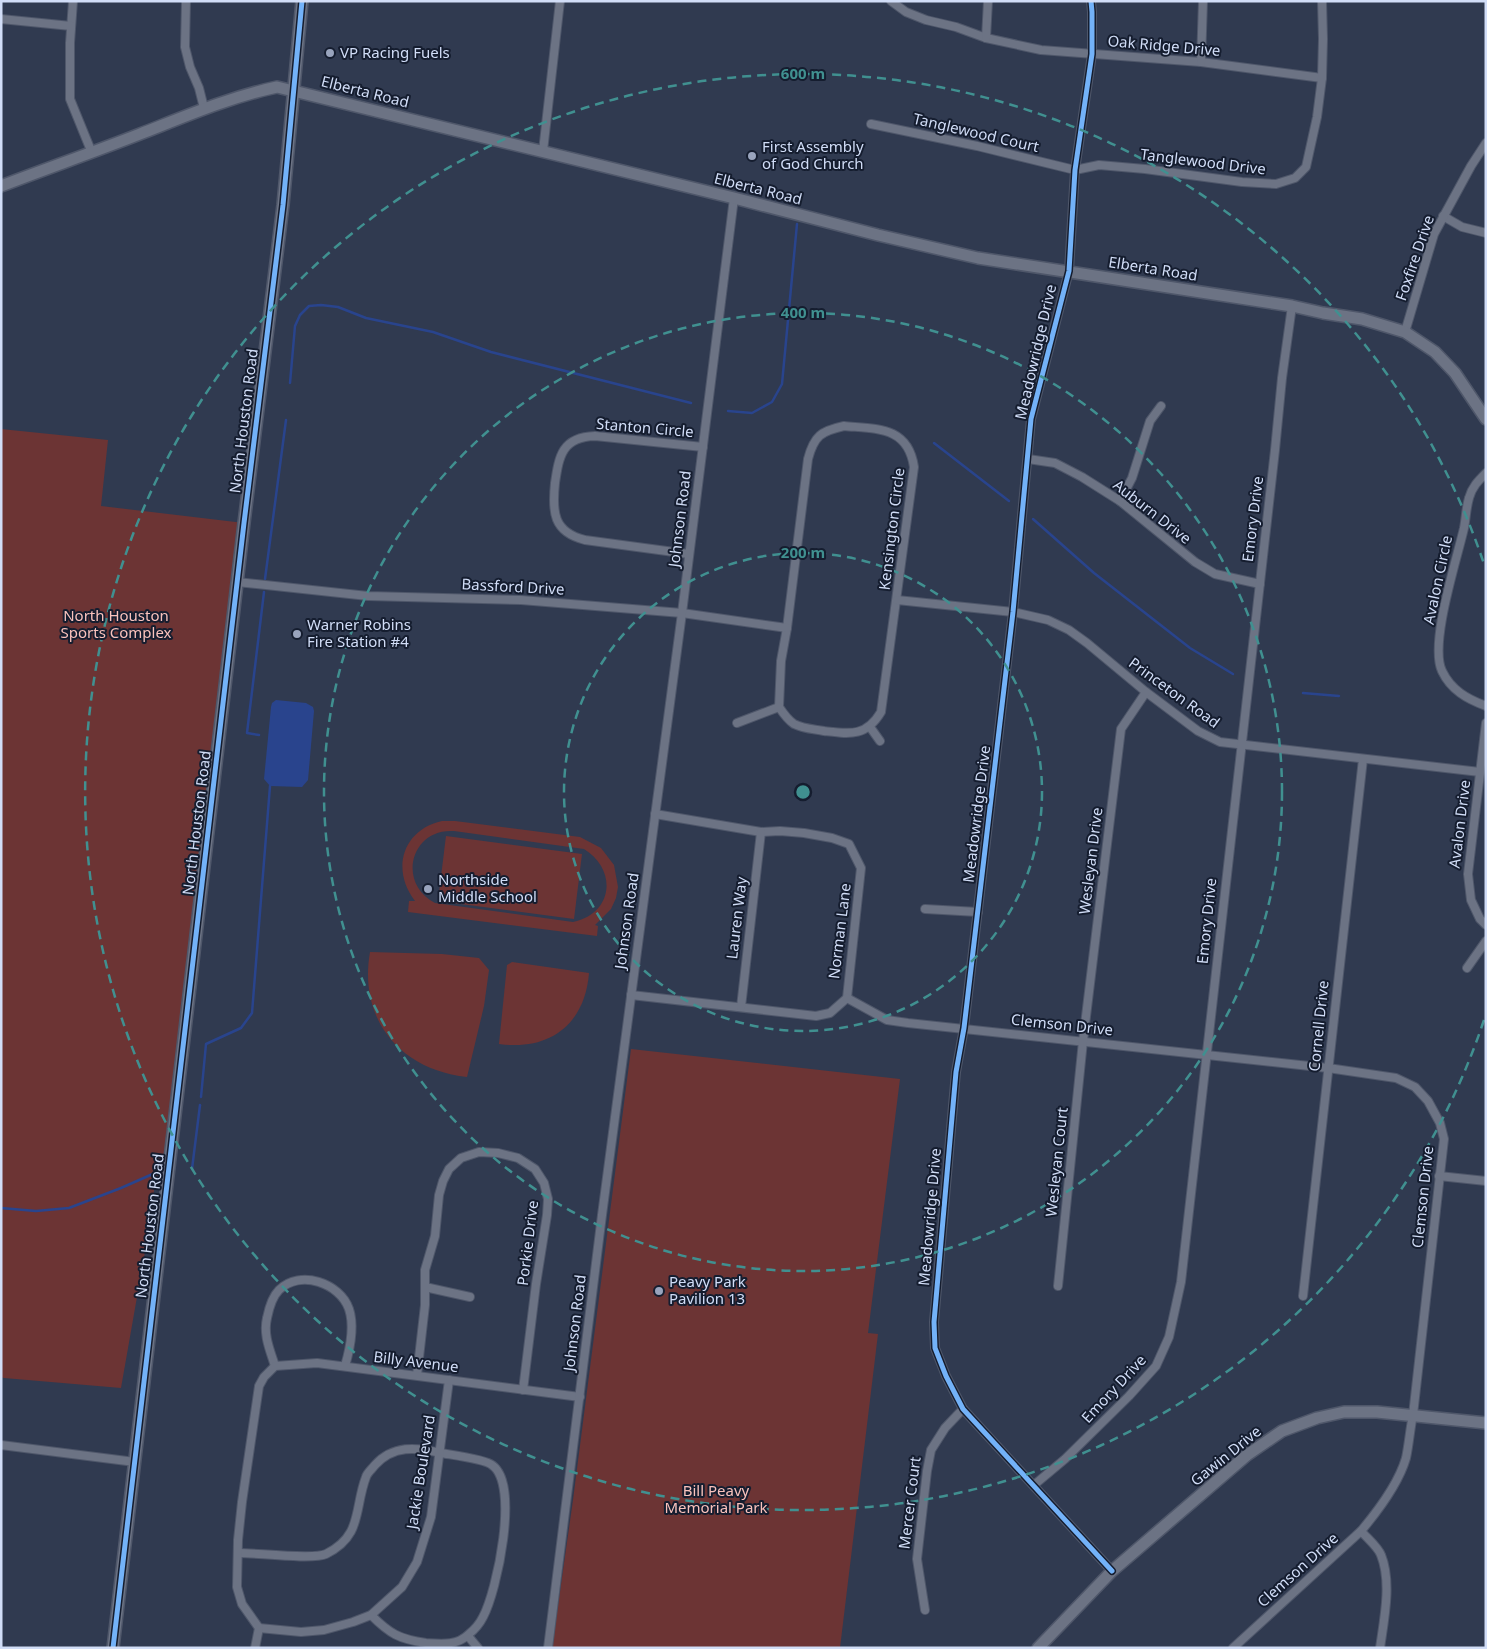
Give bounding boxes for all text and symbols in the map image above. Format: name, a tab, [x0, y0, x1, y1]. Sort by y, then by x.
street label: Oak Ridge Drive	[1107, 30, 1221, 60]
place label: VP Racing Fuels	[340, 42, 450, 62]
marker: VP Racing Fuels	[324, 47, 336, 59]
text: 600 m	[781, 63, 825, 83]
street label: Elberta Road	[319, 70, 411, 112]
street label: Tanglewood Court	[911, 108, 1042, 156]
place label: First Assembly of God Church	[762, 136, 864, 173]
street label: Tanglewood Drive	[1139, 143, 1267, 179]
marker: First Assembly of God Church	[746, 150, 758, 162]
street label: Elberta Road	[712, 167, 804, 209]
street label: Foxfire Drive	[1390, 212, 1438, 303]
street label: Elberta Road	[1107, 251, 1199, 285]
street label: Meadowridge Drive	[1010, 282, 1060, 421]
text: 400 m	[781, 302, 825, 322]
street label: North Houston Road	[224, 347, 262, 494]
street label: Stanton Circle	[596, 413, 695, 441]
street label: Kensington Circle	[874, 467, 908, 591]
street label: Johnson Road	[663, 469, 695, 570]
street label: Auburn Drive	[1109, 474, 1196, 548]
street label: Emory Drive	[1237, 475, 1267, 563]
street label: Avalon Circle	[1418, 533, 1456, 626]
text: 200 m	[781, 542, 825, 562]
street label: Bassford Drive	[461, 573, 565, 599]
park label: North Houston Sports Complex	[60, 605, 172, 642]
place label: Warner Robins Fire Station #4	[307, 614, 411, 651]
marker: Warner Robins Fire Station #4	[291, 628, 303, 640]
street label: Princeton Road	[1125, 652, 1224, 732]
street label: Meadowridge Drive	[958, 744, 994, 884]
street label: North Houston Road	[177, 749, 215, 896]
street label: Avalon Drive	[1444, 779, 1474, 869]
centre of rings	[794, 783, 812, 801]
street label: Wesleyan Drive	[1074, 806, 1106, 916]
place label: Northside Middle School	[438, 869, 537, 906]
street label: Johnson Road	[609, 871, 643, 972]
street label: Lauren Way	[721, 875, 751, 960]
street label: Emory Drive	[1192, 877, 1220, 965]
street label: Norman Lane	[823, 882, 855, 980]
marker: Northside Middle School	[422, 883, 434, 895]
street label: Cornell Drive	[1303, 979, 1333, 1072]
street label: Clemson Drive	[1010, 1009, 1114, 1039]
street label: Wesleyan Court	[1040, 1106, 1072, 1218]
street label: Clemson Drive	[1407, 1145, 1437, 1249]
street label: Meadowridge Drive	[913, 1147, 945, 1287]
street label: North Houston Road	[130, 1152, 168, 1299]
street label: Porkie Drive	[512, 1199, 542, 1287]
place label: Peavy Park Pavilion 13	[669, 1271, 746, 1308]
street label: Johnson Road	[558, 1273, 590, 1374]
marker: Peavy Park Pavilion 13	[653, 1285, 665, 1297]
street label: Billy Avenue	[372, 1346, 460, 1376]
street label: Emory Drive	[1077, 1350, 1150, 1427]
street label: Jackie Boulevard	[401, 1413, 439, 1532]
street label: Gawin Drive	[1186, 1421, 1265, 1490]
street label: Mercer Court	[893, 1455, 925, 1550]
park label: Bill Peavy Memorial Park	[664, 1480, 768, 1517]
street label: Clemson Drive	[1253, 1528, 1342, 1611]

